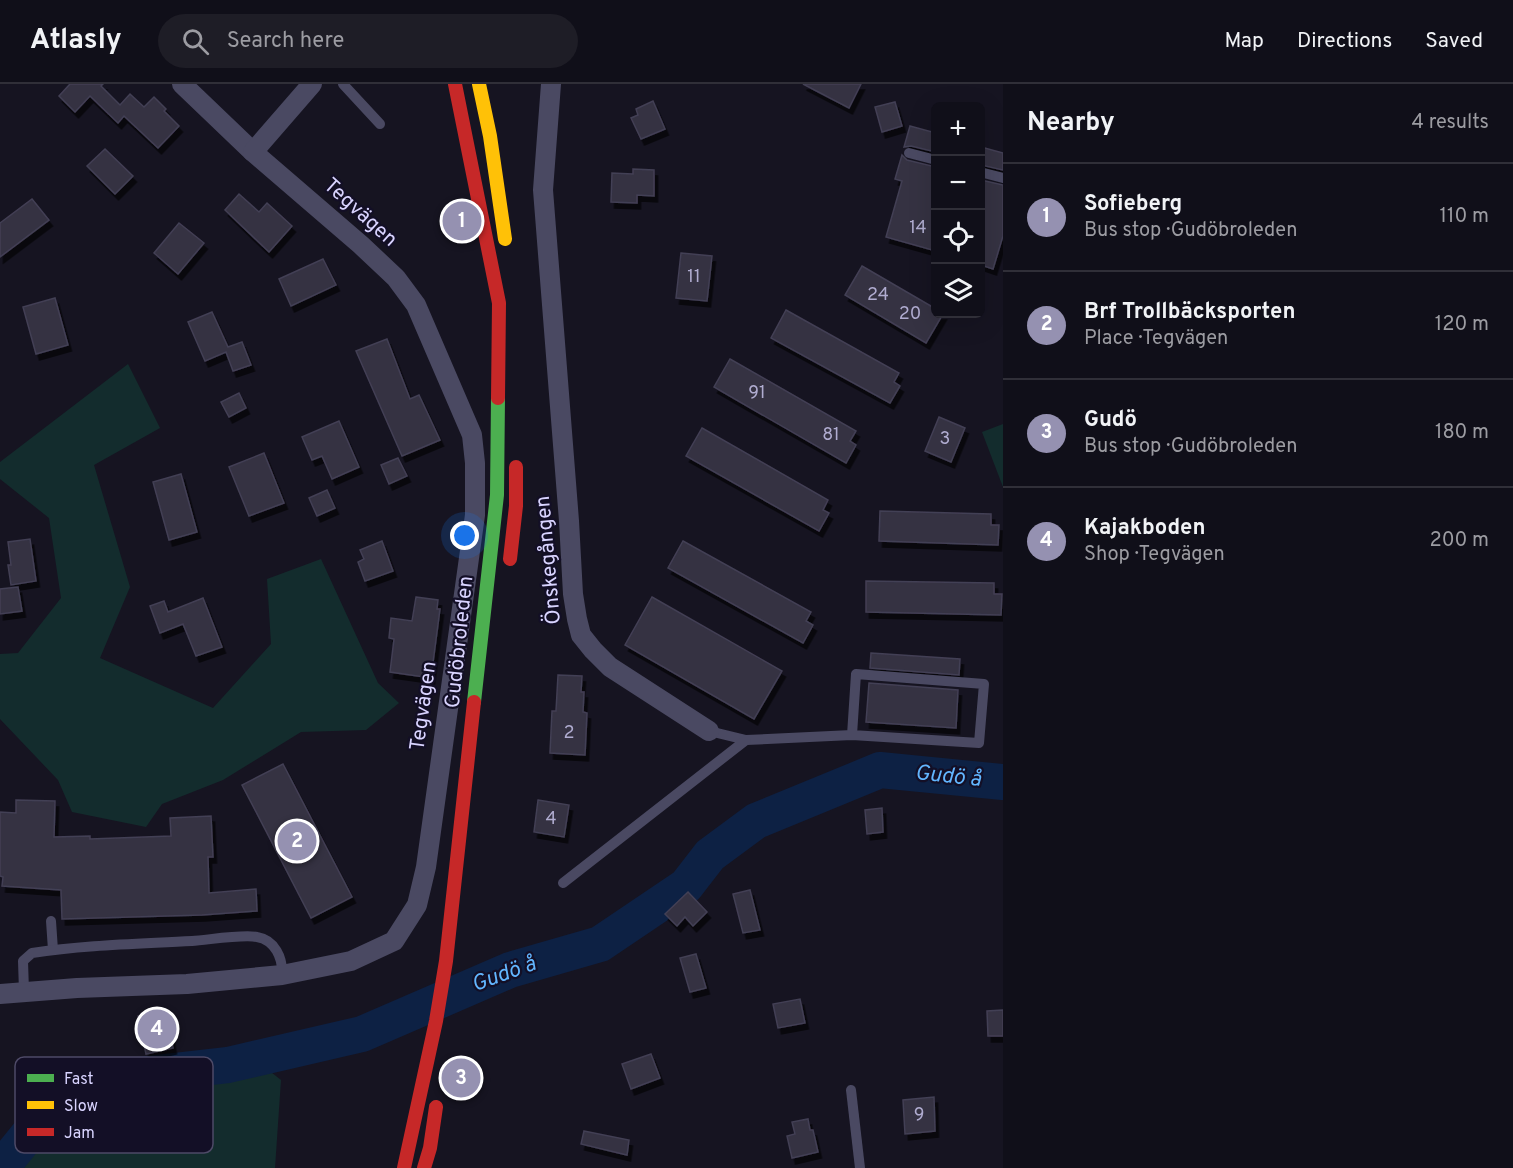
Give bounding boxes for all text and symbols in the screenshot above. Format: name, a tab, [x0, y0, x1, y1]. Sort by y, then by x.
search box	[158, 14, 578, 68]
text: Atlasly	[30, 23, 122, 59]
icon: search	[179, 25, 212, 58]
text: Search here	[227, 28, 344, 55]
text: Map	[1224, 28, 1264, 55]
text: Directions	[1297, 28, 1392, 55]
text: Saved	[1425, 28, 1483, 55]
map controls	[931, 102, 985, 318]
button: +	[931, 102, 985, 156]
text: Nearby	[1027, 107, 1115, 140]
text: 4 results	[1412, 110, 1489, 136]
button: −	[931, 156, 985, 210]
street label: Tegvägen	[317, 173, 403, 253]
text: Sofieberg	[1084, 191, 1182, 218]
pin: 1	[442, 198, 482, 244]
text: 1	[1043, 204, 1051, 230]
text: 110 m	[1440, 204, 1489, 230]
button: locate	[931, 210, 985, 264]
house number: 14	[909, 217, 927, 240]
text: Bus stop · Gudöbroleden	[1084, 218, 1297, 244]
button: layers	[931, 264, 985, 318]
house number: 11	[687, 266, 701, 289]
house number: 24	[867, 284, 889, 307]
text: Brf Trollbäcksporten	[1084, 299, 1295, 326]
house number: 20	[899, 303, 921, 326]
text: 2	[1040, 312, 1053, 338]
text: 120 m	[1435, 312, 1489, 338]
text: Place · Tegvägen	[1084, 326, 1228, 352]
house number: 91	[748, 382, 766, 405]
text: Gudö	[1084, 407, 1137, 434]
text: 3	[1041, 420, 1053, 446]
text: 180 m	[1435, 420, 1489, 446]
house number: 81	[822, 424, 840, 447]
house number: 3	[940, 428, 950, 451]
text: Bus stop · Gudöbroleden	[1084, 434, 1297, 460]
street label: Önskegången	[530, 494, 568, 626]
text: Kajakboden	[1084, 515, 1205, 542]
your location	[450, 521, 479, 550]
text: 4	[1040, 528, 1053, 554]
text: 200 m	[1430, 528, 1489, 554]
text: Shop · Tegvägen	[1084, 542, 1225, 568]
street label: Gudöbroleden	[440, 574, 480, 710]
street label: Tegvägen	[404, 659, 444, 753]
house number: 2	[563, 722, 575, 745]
water label: Gudö å	[914, 760, 983, 794]
house number: 4	[545, 808, 557, 831]
pin: 2	[278, 818, 316, 864]
water label: Gudö å	[468, 951, 540, 999]
pin: 4	[138, 1006, 176, 1052]
pin: 3	[442, 1056, 480, 1100]
legend	[15, 1057, 213, 1153]
text: Fast	[64, 1070, 94, 1090]
text: Slow	[64, 1097, 98, 1117]
house number: 9	[914, 1104, 924, 1127]
text: Jam	[64, 1124, 95, 1144]

